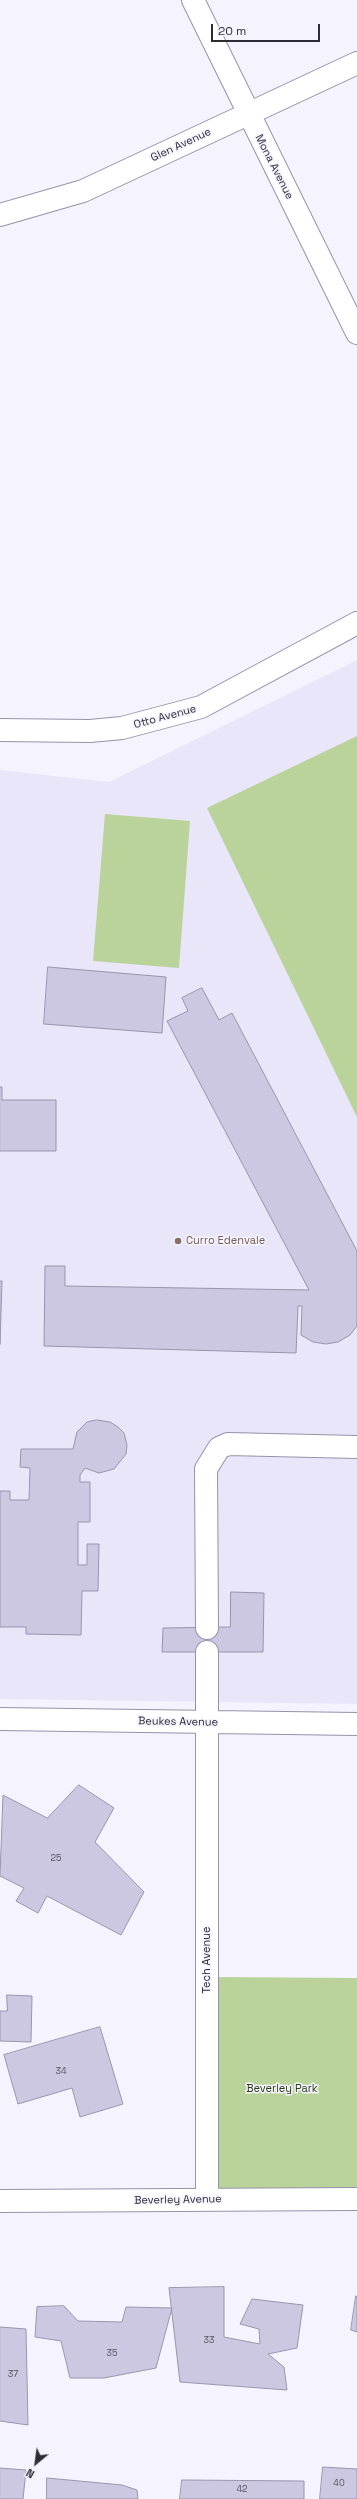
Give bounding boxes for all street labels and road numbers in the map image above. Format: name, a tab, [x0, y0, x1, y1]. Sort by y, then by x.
street label: Glen Avenue	[149, 125, 213, 165]
street label: Mona Avenue	[252, 132, 296, 202]
street label: Otto Avenue	[132, 702, 198, 732]
street label: Beukes Avenue	[138, 1715, 218, 1729]
street label: Tech Avenue	[200, 1927, 214, 1993]
street label: Beverley Avenue	[134, 2193, 222, 2207]

